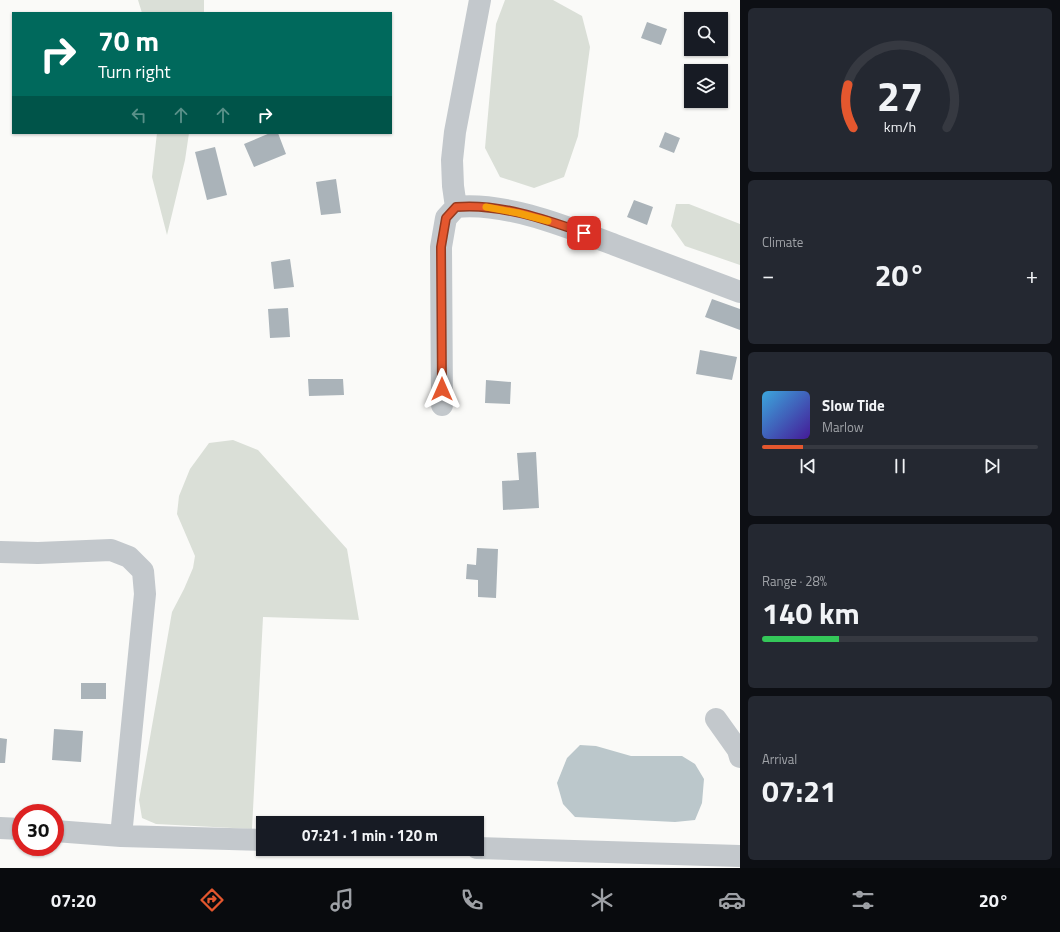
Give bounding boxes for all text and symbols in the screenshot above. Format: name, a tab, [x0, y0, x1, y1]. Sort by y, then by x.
map controls	[684, 12, 728, 108]
button: search	[684, 12, 728, 56]
text: 70 m	[98, 19, 159, 62]
icon: right	[32, 28, 84, 80]
text: Turn right	[98, 58, 171, 85]
button: layers	[684, 64, 728, 108]
text: 27	[877, 64, 923, 127]
icon: left	[128, 104, 150, 126]
icon: ahead	[170, 104, 192, 126]
icon: ahead	[212, 104, 234, 126]
icon: right	[254, 104, 276, 126]
text: km/h	[884, 116, 916, 138]
pin	[567, 216, 601, 250]
icon: arrive	[573, 222, 595, 244]
text: Climate	[762, 232, 803, 252]
text: 20°	[875, 252, 925, 298]
text: −	[762, 258, 774, 292]
text: +	[1026, 258, 1038, 292]
position arrow	[421, 368, 463, 410]
text: Slow Tide	[822, 394, 885, 417]
text: Marlow	[822, 417, 864, 437]
icon: previous	[797, 455, 819, 477]
icon: pause	[889, 455, 911, 477]
icon: next	[981, 455, 1003, 477]
text: Range · 28%	[762, 571, 827, 591]
text: 140 km	[762, 590, 860, 636]
text: Arrival	[762, 749, 797, 769]
text: 07:21	[762, 768, 837, 814]
speed limit sign: 30	[12, 804, 64, 856]
text: 07:21 · 1 min · 120 m	[302, 824, 438, 847]
icon: directions	[198, 886, 226, 914]
icon: music	[328, 886, 356, 914]
icon: phone	[458, 886, 486, 914]
icon: climate	[588, 886, 616, 914]
icon: car	[718, 886, 746, 914]
icon: filters	[849, 886, 877, 914]
text: 07:20	[51, 887, 96, 914]
text: 20°	[979, 887, 1009, 914]

